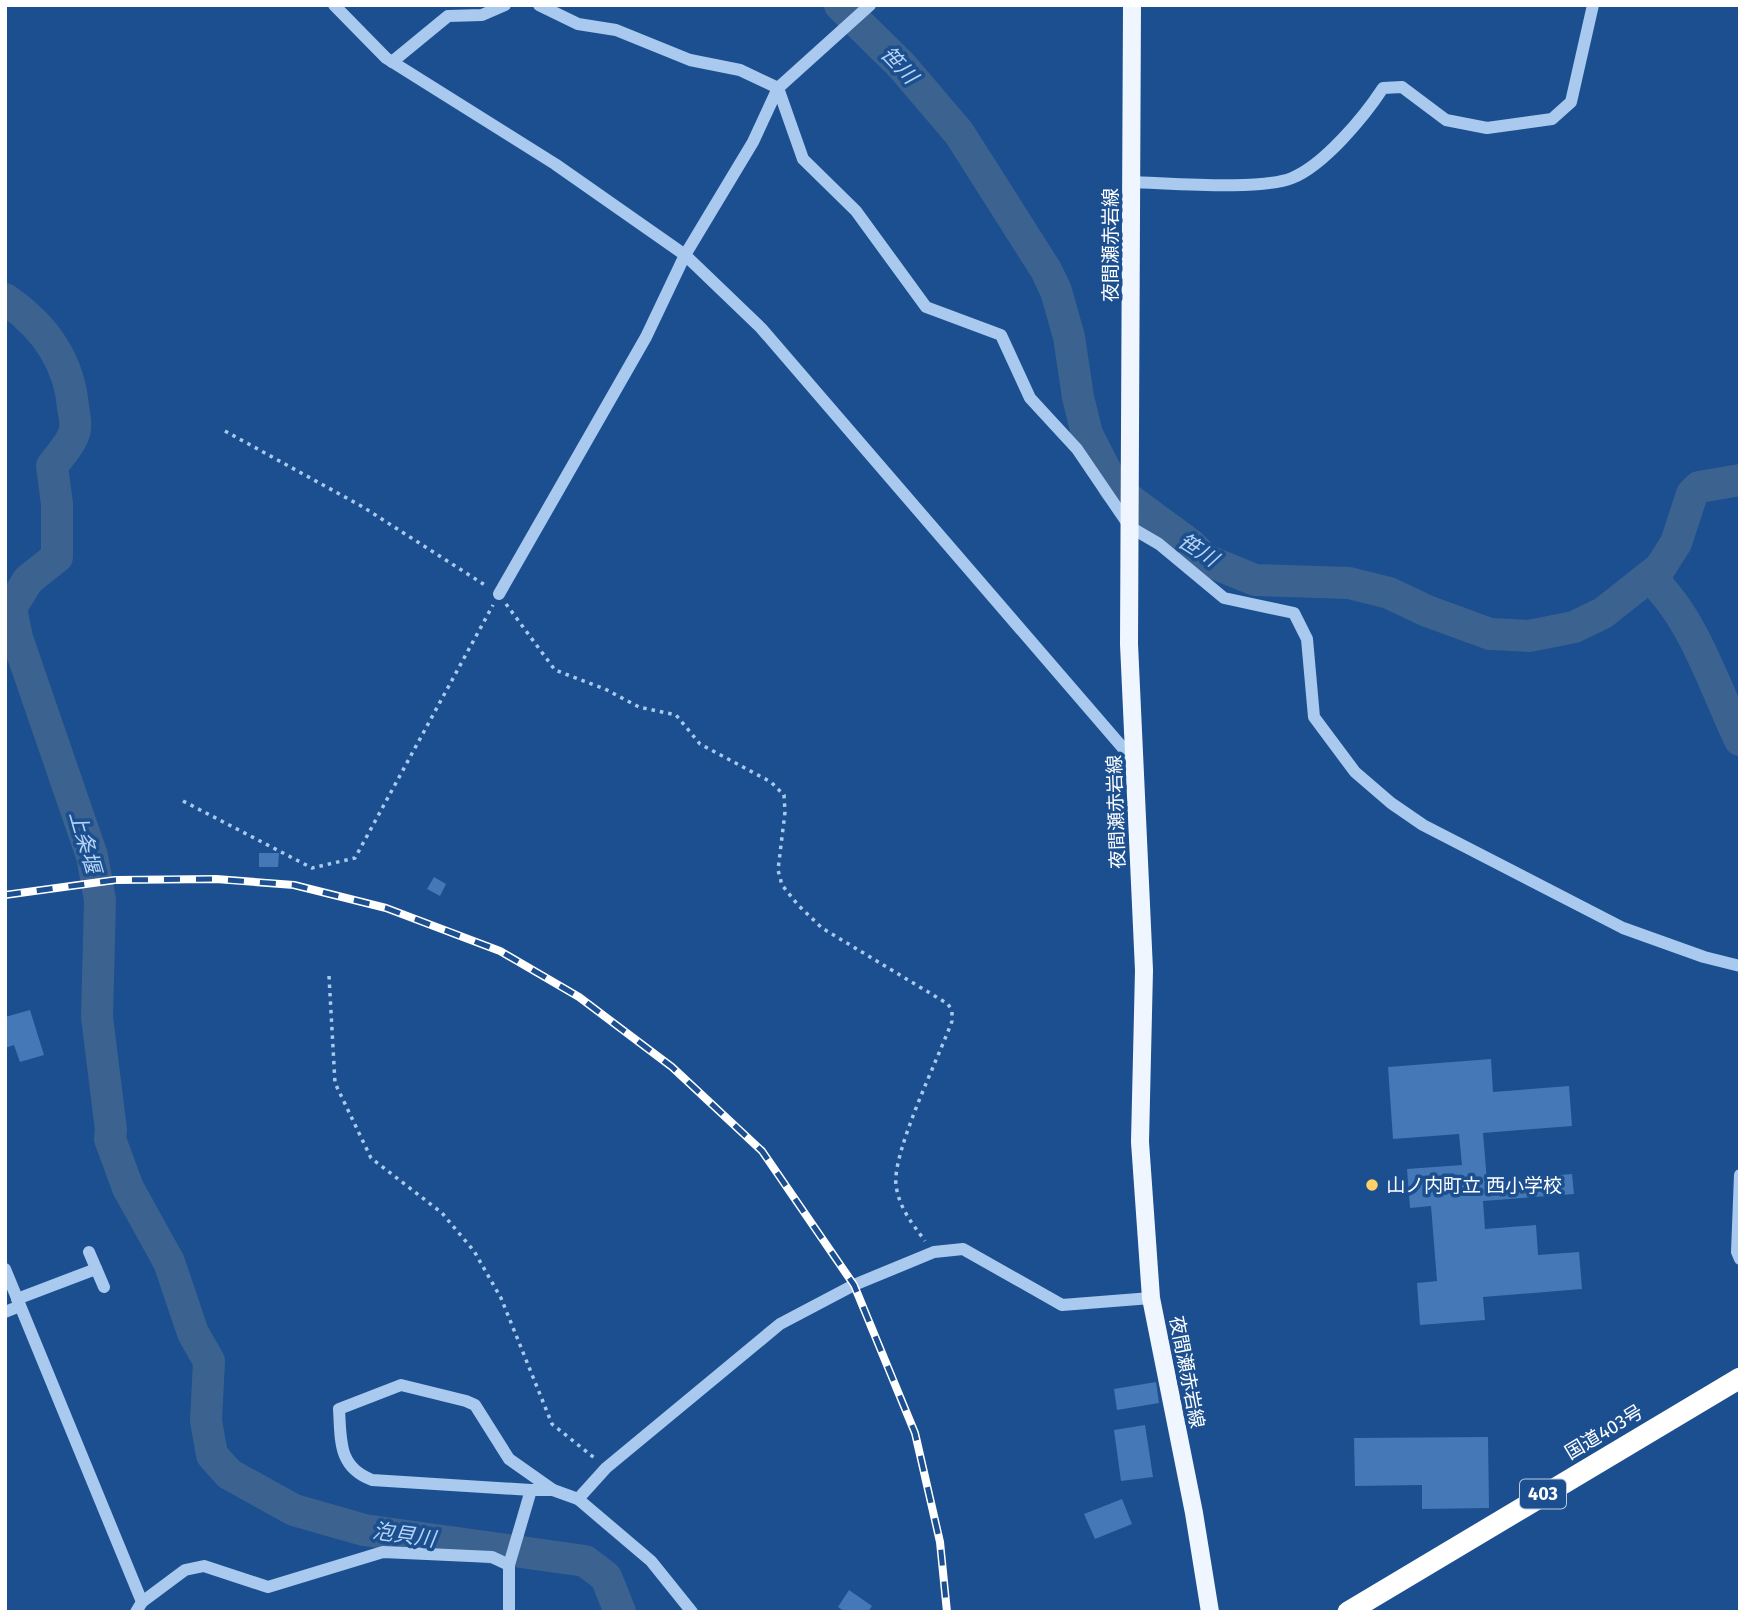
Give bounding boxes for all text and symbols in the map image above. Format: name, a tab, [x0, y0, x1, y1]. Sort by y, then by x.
water label: 笹川	[875, 41, 924, 91]
street label: 夜間瀬赤岩線	[1099, 188, 1122, 302]
water label: 笹川	[1173, 528, 1224, 573]
street label: 夜間瀬赤岩線	[1103, 755, 1129, 869]
water label: 上条堰	[64, 808, 107, 880]
place label: 山ノ内町立 西小学校	[1386, 1174, 1562, 1197]
marker: 山ノ内町立 西小学校	[1364, 1177, 1380, 1193]
street label: 夜間瀬赤岩線	[1165, 1314, 1209, 1430]
street label: 国道403号	[1561, 1400, 1647, 1464]
road number: 403	[1520, 1479, 1566, 1508]
water label: 泡貝川	[371, 1518, 439, 1553]

